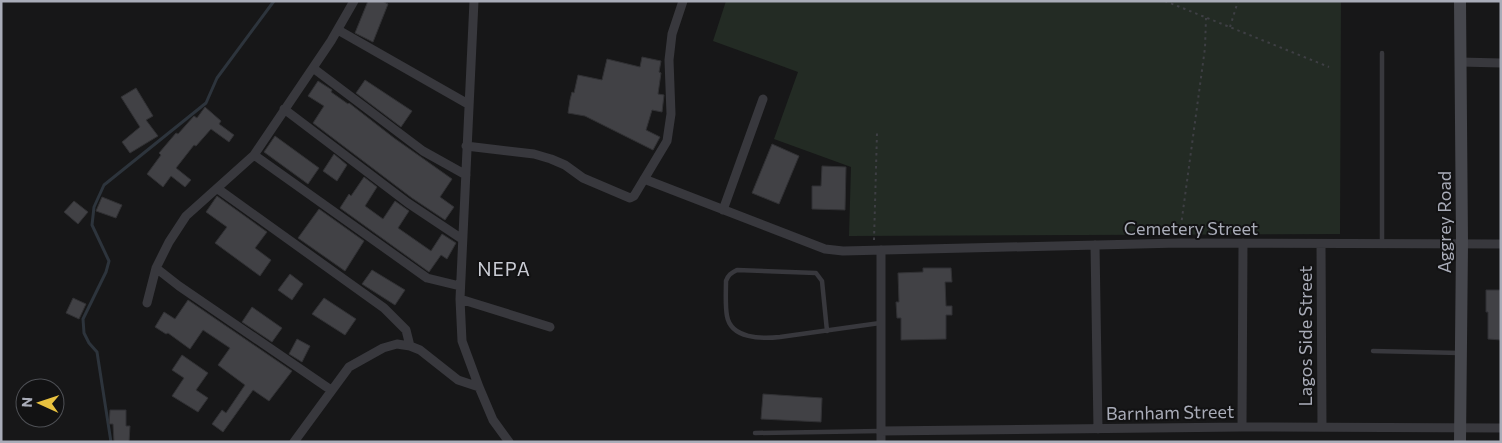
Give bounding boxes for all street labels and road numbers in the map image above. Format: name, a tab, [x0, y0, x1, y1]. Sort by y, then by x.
street label: Aggrey Road	[1433, 171, 1455, 273]
street label: Cemetery Street	[1124, 217, 1258, 239]
street label: Lagos Side Street	[1294, 266, 1316, 406]
street label: Barnham Street	[1106, 400, 1234, 424]

